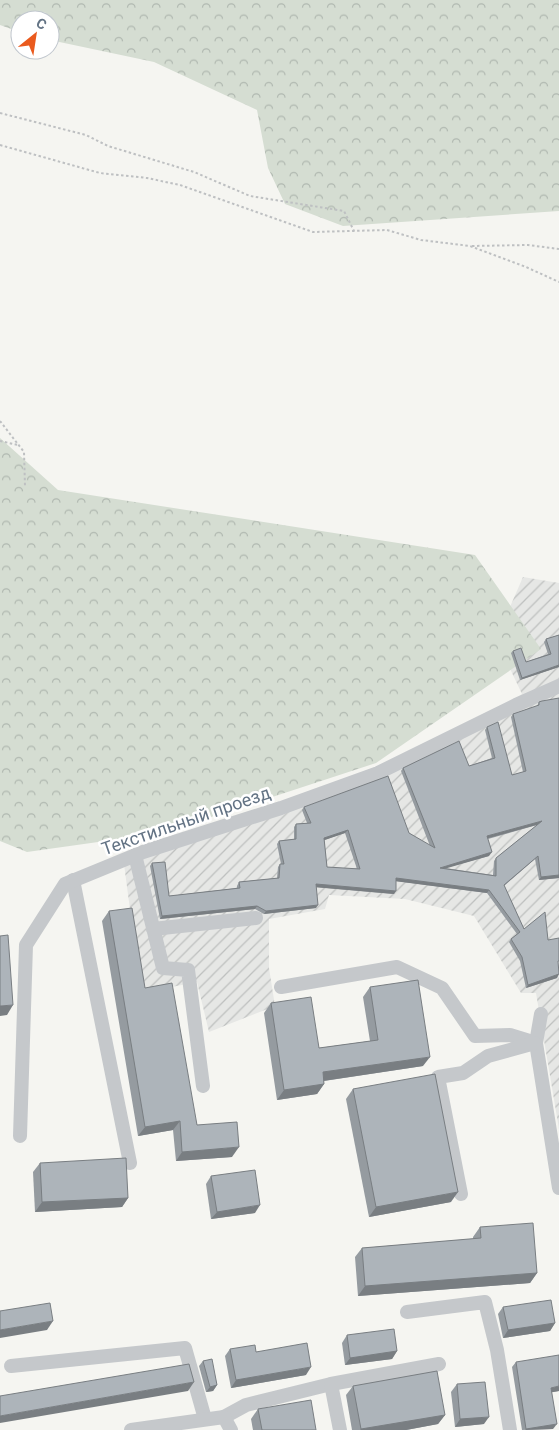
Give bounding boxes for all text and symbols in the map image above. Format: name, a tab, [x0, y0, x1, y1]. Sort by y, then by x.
north arrow	[10, 10, 60, 60]
text: С	[34, 15, 49, 33]
street label: Текстильный проезд	[99, 782, 273, 859]

